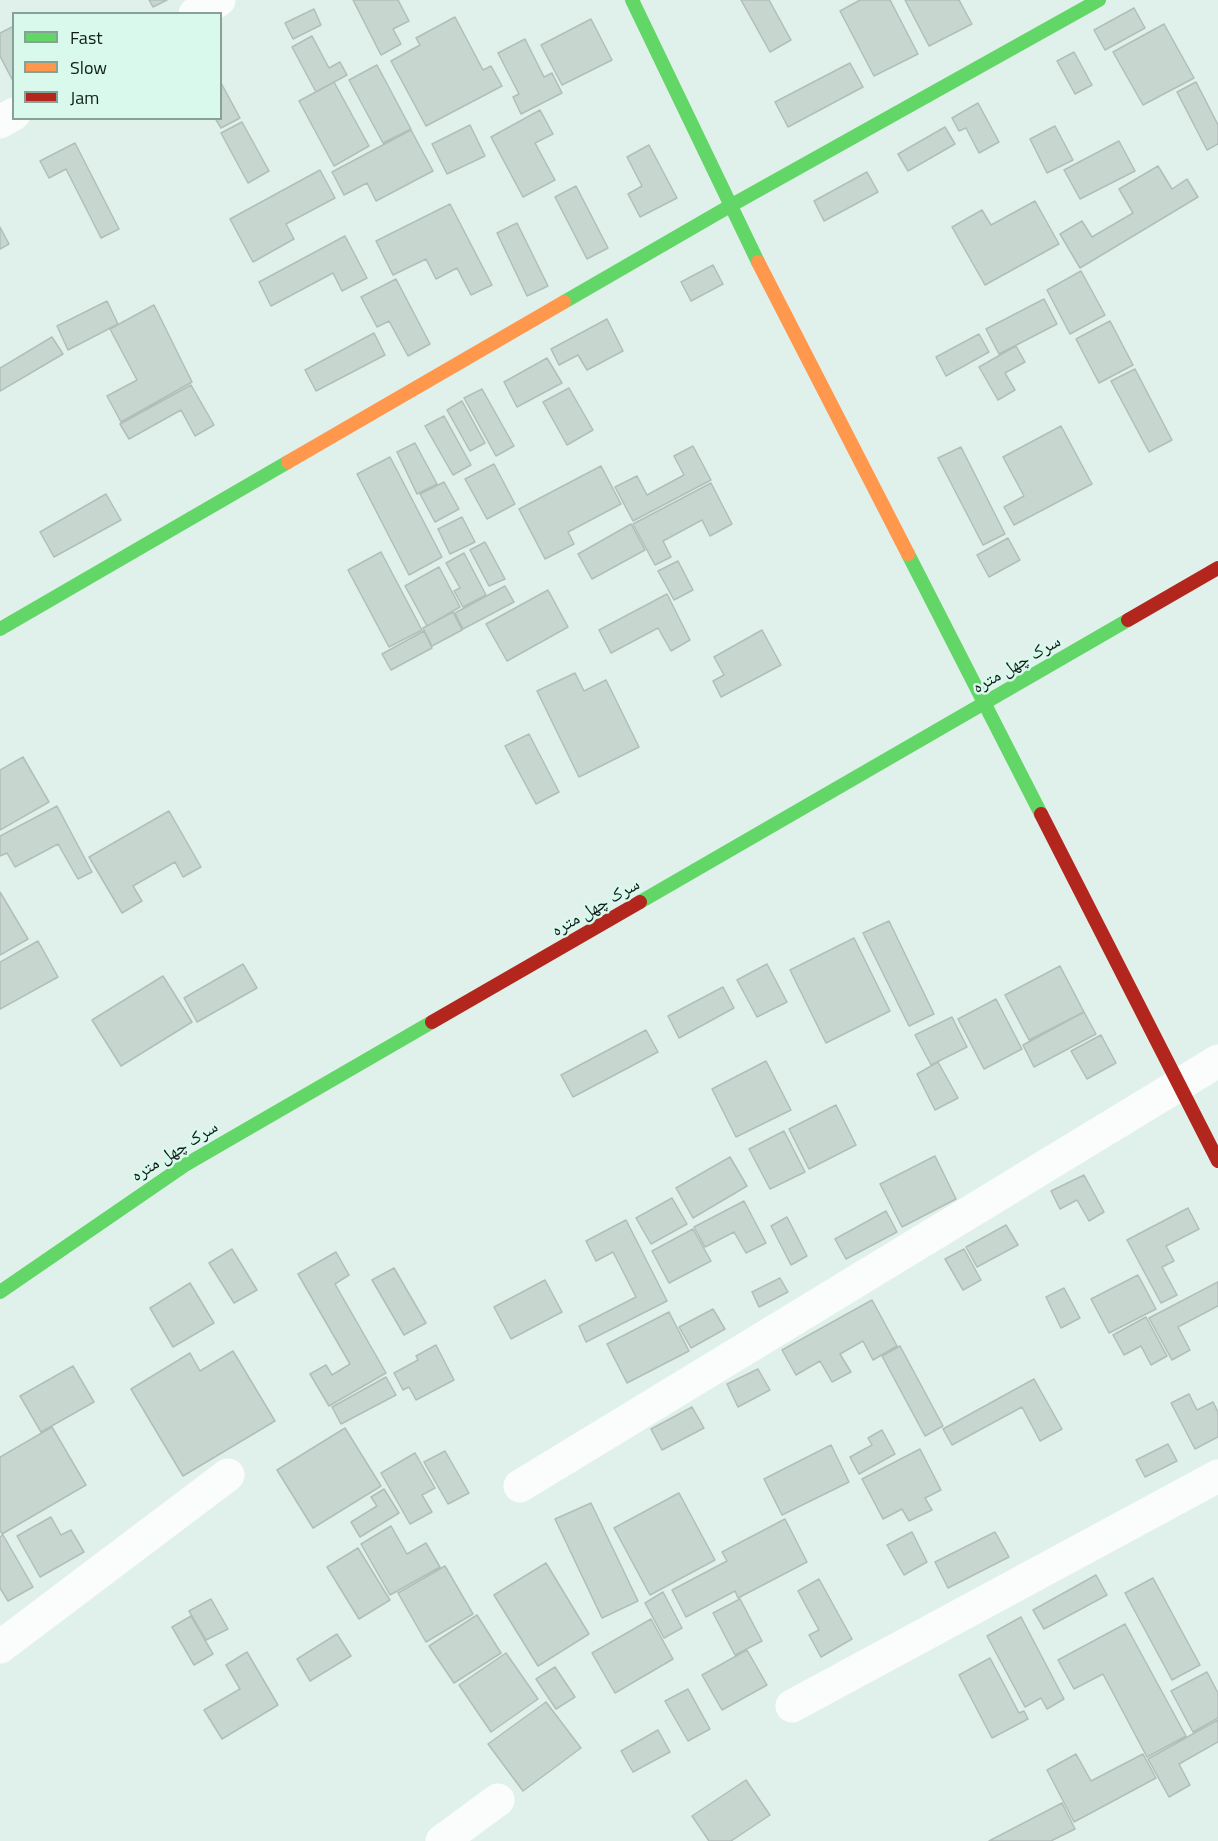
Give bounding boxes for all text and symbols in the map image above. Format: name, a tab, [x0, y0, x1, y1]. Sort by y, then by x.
legend	[12, 12, 222, 120]
text: Fast	[70, 24, 103, 51]
text: Slow	[70, 54, 107, 81]
text: Jam	[70, 84, 99, 111]
street label: سرک چهل متره	[969, 631, 1065, 699]
street label: سرک چهل متره	[548, 874, 644, 942]
street label: سرک چهل متره	[128, 1117, 222, 1187]

